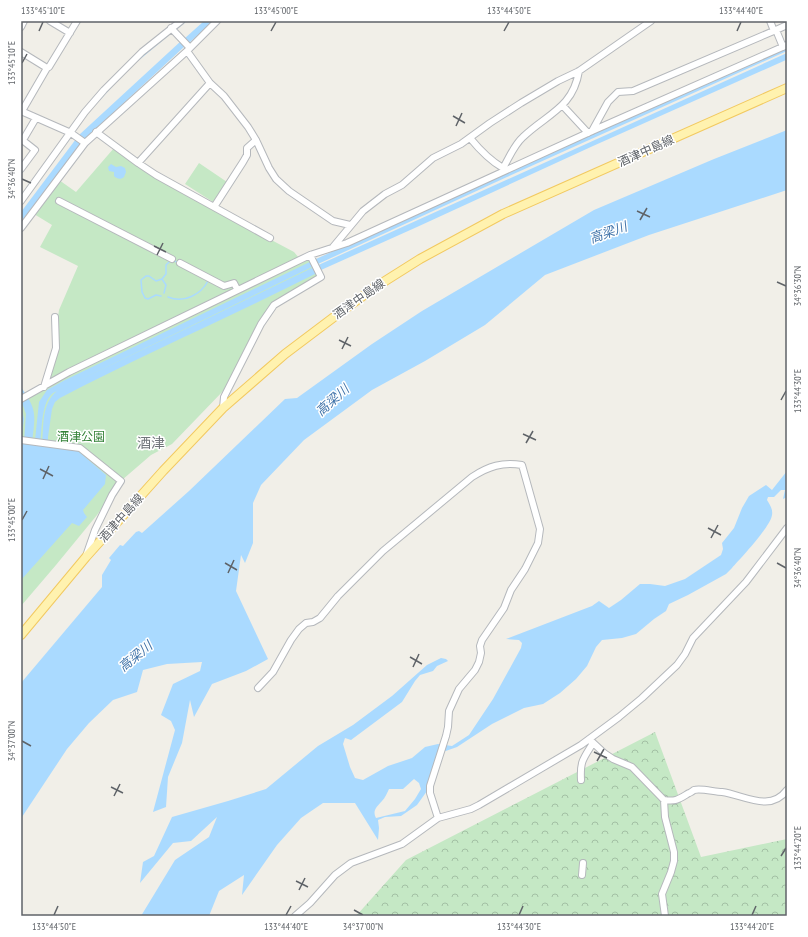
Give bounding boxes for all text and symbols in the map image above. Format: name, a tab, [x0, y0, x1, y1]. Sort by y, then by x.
text: 133°45'10"E	[21, 4, 65, 17]
text: 133°45'00"E	[254, 4, 298, 17]
text: 133°44'50"E	[487, 4, 531, 17]
text: 133°44'40"E	[719, 4, 763, 17]
text: 133°45'10"E	[5, 41, 18, 85]
street label: 酒津中島線	[615, 131, 676, 170]
text: 34°36'40"N	[5, 159, 18, 199]
water label: 高梁川	[587, 217, 631, 247]
text: 34°36'30"N	[791, 266, 804, 306]
street label: 酒津中島線	[330, 275, 388, 322]
text: 133°44'30"E	[791, 369, 804, 413]
water label: 高梁川	[312, 380, 354, 420]
park label: 酒津公園	[57, 429, 105, 444]
district label: 酒津	[137, 434, 165, 452]
street label: 酒津中島線	[95, 490, 146, 545]
text: 133°45'00"E	[5, 498, 18, 542]
text: 34°36'40"N	[791, 548, 804, 588]
water label: 高梁川	[115, 636, 157, 675]
text: 34°37'00"N	[5, 721, 18, 761]
text: 133°44'20"E	[791, 826, 804, 870]
text: 133°44'50"E	[32, 920, 76, 933]
text: 133°44'40"E	[264, 920, 308, 933]
text: 34°37'00"N	[343, 920, 383, 933]
text: 133°44'30"E	[497, 920, 541, 933]
text: 133°44'20"E	[730, 920, 774, 933]

